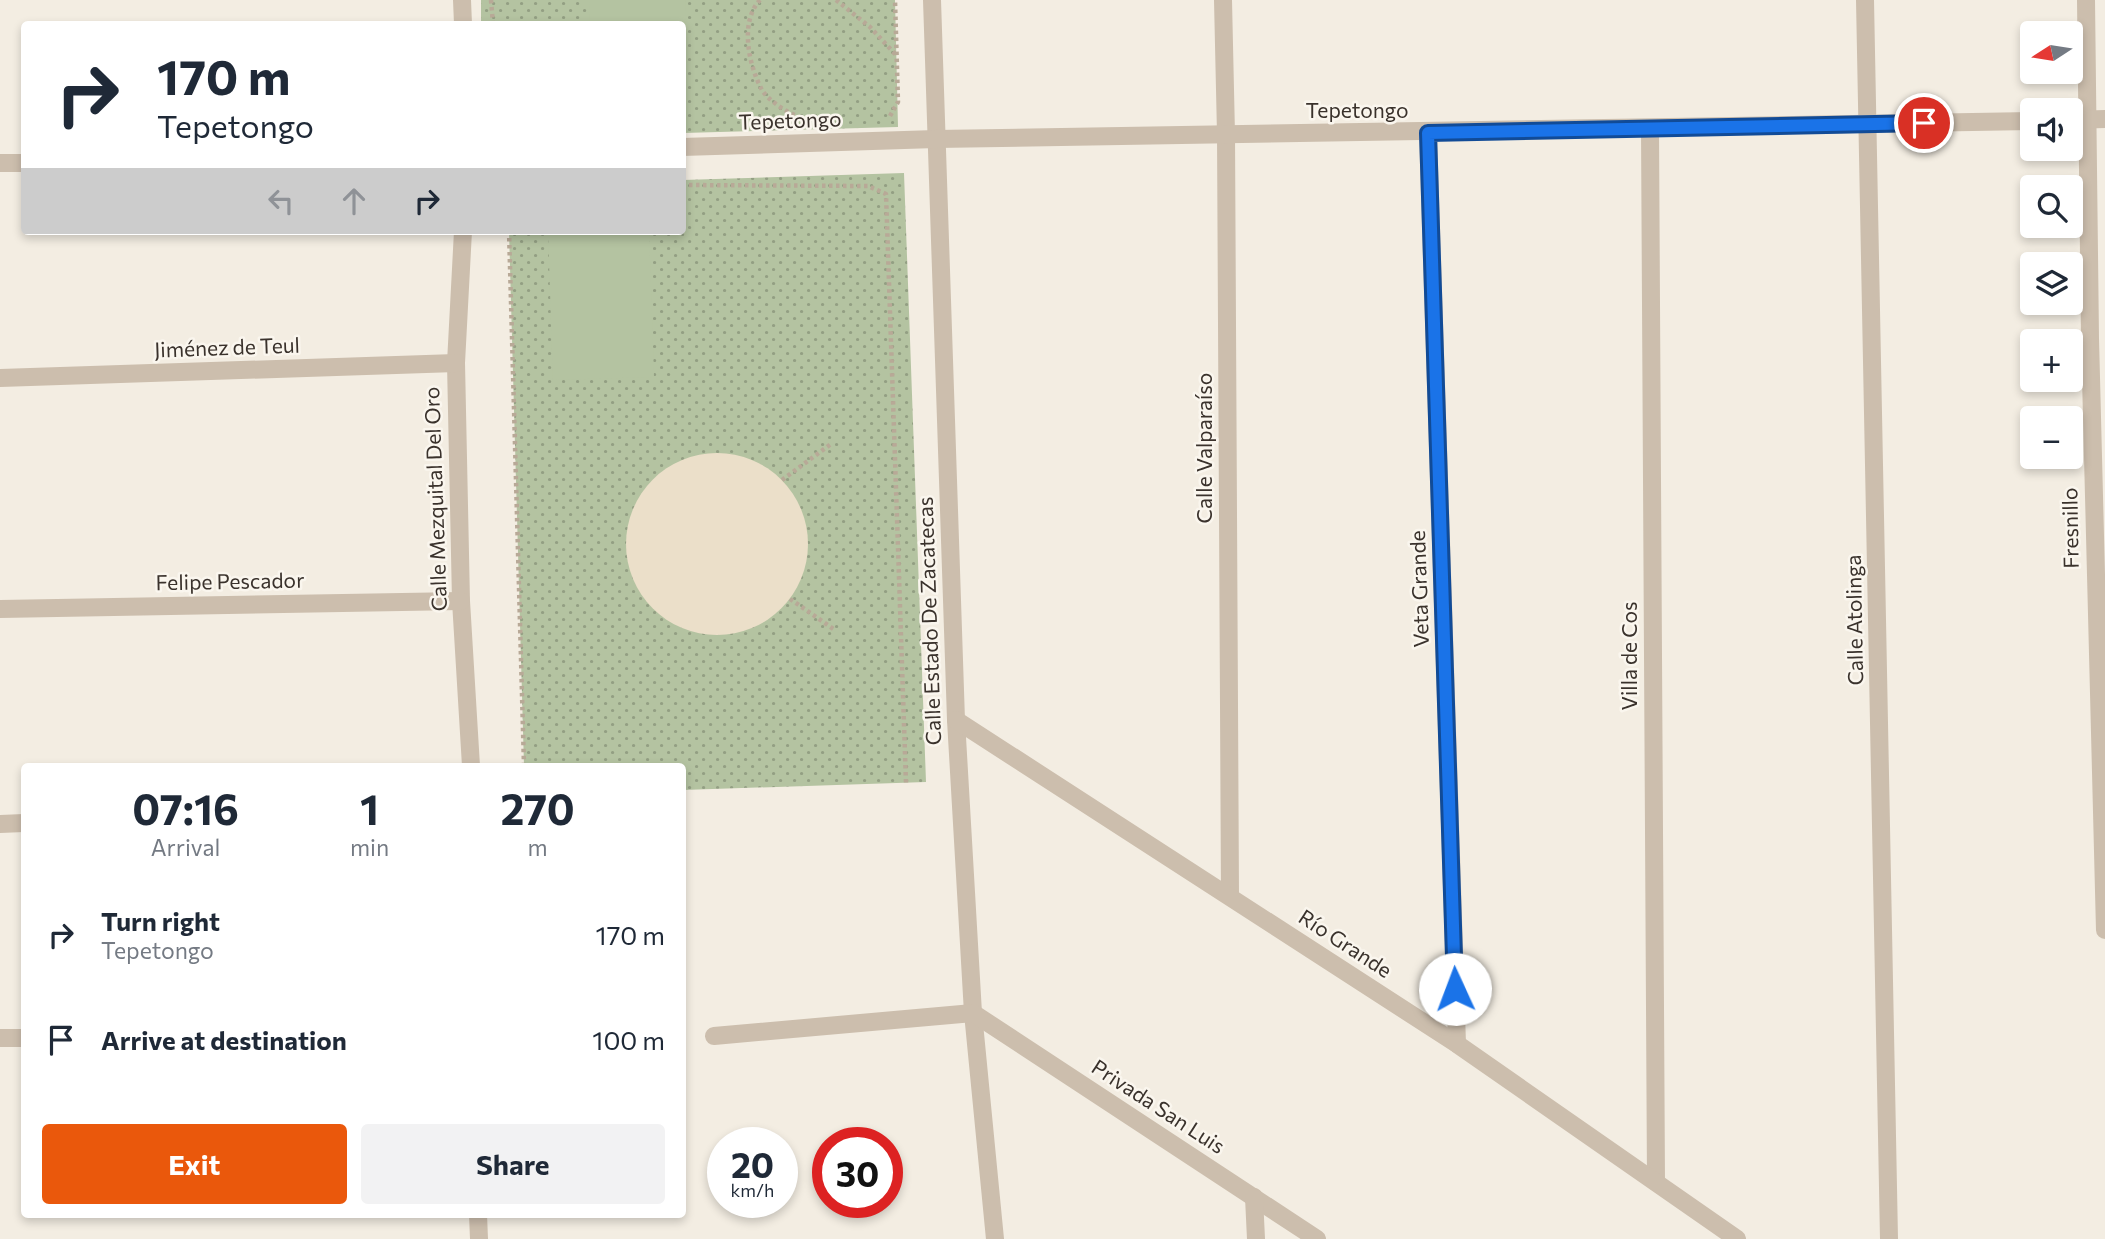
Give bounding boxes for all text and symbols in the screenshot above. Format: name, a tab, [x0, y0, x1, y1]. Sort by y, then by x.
north arrow	[2020, 21, 2082, 84]
map controls	[2020, 21, 2083, 469]
text: 170 m	[157, 45, 290, 105]
icon: right	[42, 49, 133, 140]
pin	[1894, 93, 1954, 153]
street label: Tepetongo	[1305, 97, 1409, 122]
button: sound	[2020, 98, 2083, 161]
icon: arrive	[1905, 104, 1943, 142]
text: Tepetongo	[157, 105, 314, 145]
street label: Tepetongo	[738, 105, 842, 134]
button: search	[2020, 175, 2083, 238]
icon: left	[262, 182, 300, 220]
icon: ahead	[335, 182, 373, 220]
icon: right	[408, 182, 446, 220]
button: layers	[2020, 252, 2083, 315]
button: +	[2020, 329, 2083, 392]
street label: Jiménez de Teul	[154, 331, 300, 362]
street label: Calle Valparaíso	[1191, 373, 1216, 523]
street label: Calle Mezquital Del Oro	[418, 386, 451, 612]
button: −	[2020, 406, 2083, 469]
street label: Fresnillo	[2056, 487, 2083, 569]
street label: Calle Estado De Zacatecas	[912, 496, 945, 746]
street label: Veta Grande	[1404, 530, 1433, 648]
street label: Calle Atolinga	[1840, 554, 1867, 686]
street label: Felipe Pescador	[155, 567, 305, 594]
street label: Villa de Cos	[1616, 602, 1641, 711]
text: 07:16	[132, 782, 239, 834]
text: 1	[360, 782, 379, 834]
text: 270	[500, 782, 575, 834]
text: Arrival	[151, 833, 220, 861]
text: min	[350, 833, 389, 861]
text: m	[528, 833, 548, 861]
street label: Río Grande	[1295, 903, 1397, 982]
text: Turn right	[101, 905, 220, 936]
icon: right	[42, 916, 80, 954]
text: 170 m	[596, 919, 665, 950]
text: Tepetongo	[101, 936, 214, 964]
position arrow	[1418, 952, 1492, 1026]
icon: arrive	[42, 1021, 80, 1059]
text: Arrive at destination	[101, 1024, 347, 1055]
text: 100 m	[592, 1024, 665, 1055]
street label: Privada San Luis	[1088, 1053, 1230, 1158]
button: Exit	[42, 1124, 347, 1204]
button: Share	[361, 1124, 665, 1204]
speed limit sign: 30	[812, 1127, 903, 1218]
text: 20	[731, 1142, 774, 1185]
text: km/h	[731, 1179, 774, 1201]

